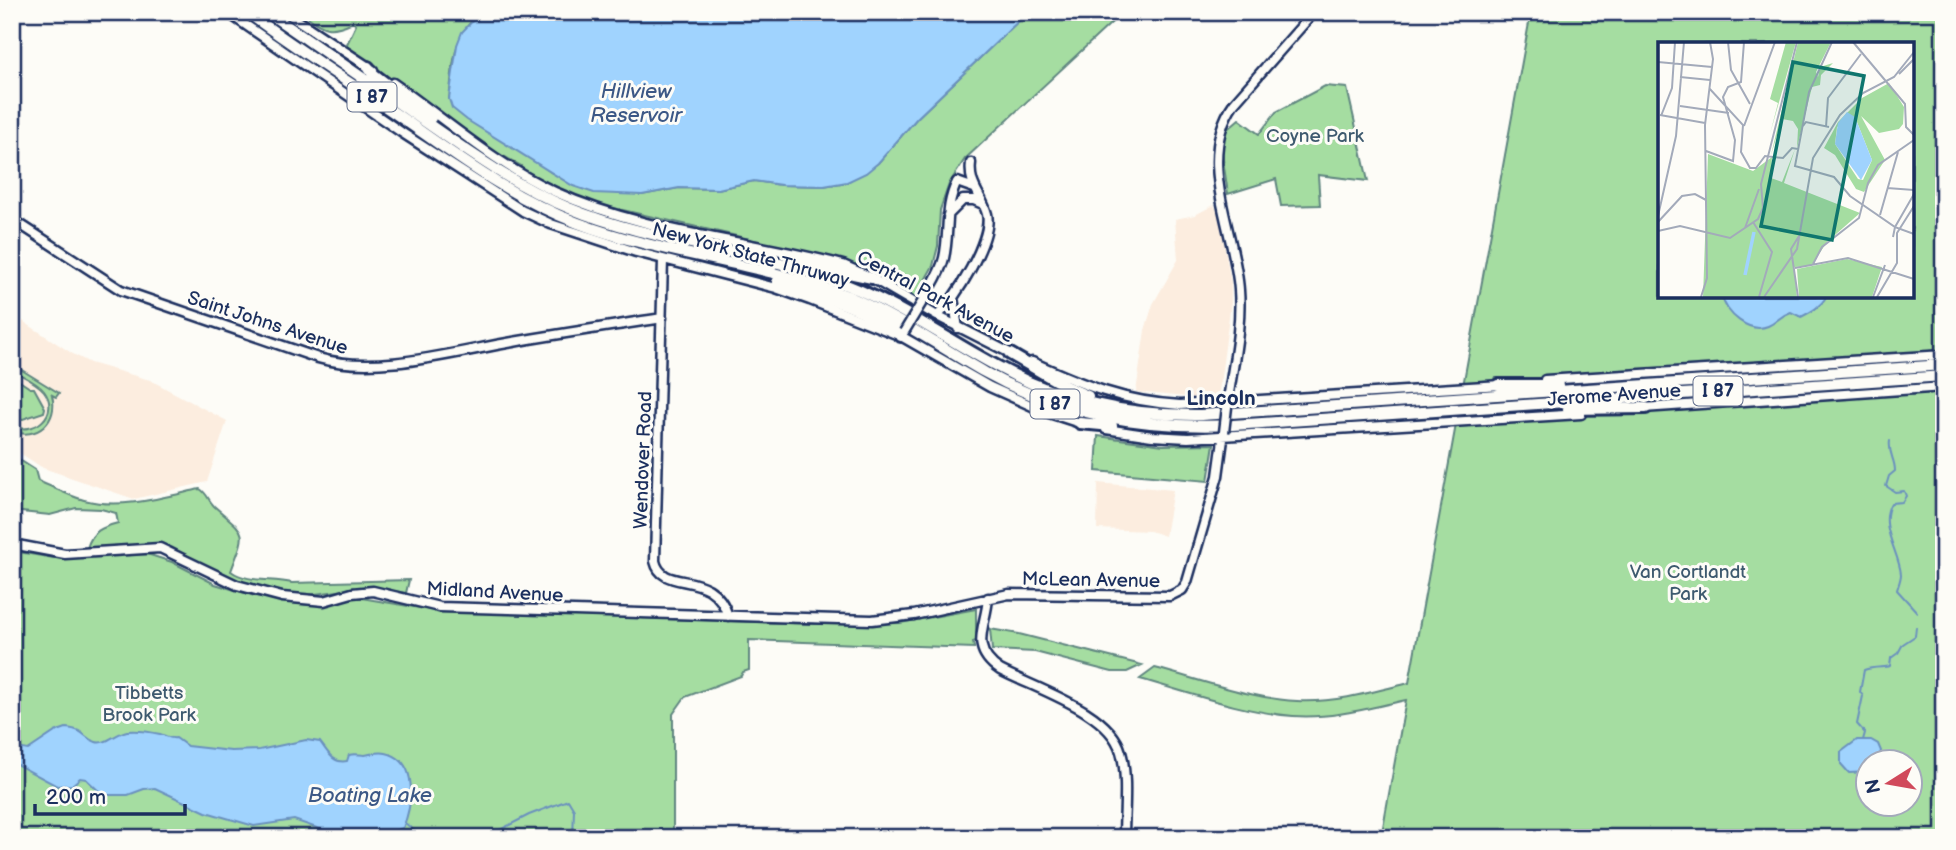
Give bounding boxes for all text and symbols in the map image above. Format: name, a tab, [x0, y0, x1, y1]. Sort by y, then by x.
inset map	[1658, 42, 1914, 298]
water label: Hillview Reservoir	[590, 79, 683, 128]
road number: I 87	[348, 82, 396, 112]
park label: Coyne Park	[1266, 125, 1365, 148]
street label: New York State Thruway	[650, 218, 852, 293]
street label: Central Park Avenue	[853, 246, 1018, 349]
street label: Saint Johns Avenue	[184, 287, 351, 360]
road number: I 87	[1694, 376, 1742, 405]
street label: Jerome Avenue	[1546, 379, 1682, 412]
district label: Lincoln	[1186, 386, 1256, 411]
road number: I 87	[1030, 390, 1080, 418]
street label: Wendover Road	[630, 391, 657, 529]
park label: Van Cortlandt Park	[1630, 561, 1746, 606]
street label: McLean Avenue	[1022, 568, 1160, 593]
street label: Midland Avenue	[426, 577, 564, 608]
park label: Tibbetts Brook Park	[102, 682, 197, 727]
north arrow	[1854, 748, 1924, 818]
scale bar	[35, 773, 186, 817]
text: N	[1861, 777, 1886, 795]
water label: Boating Lake	[308, 783, 432, 808]
text: 200 m	[46, 785, 106, 810]

